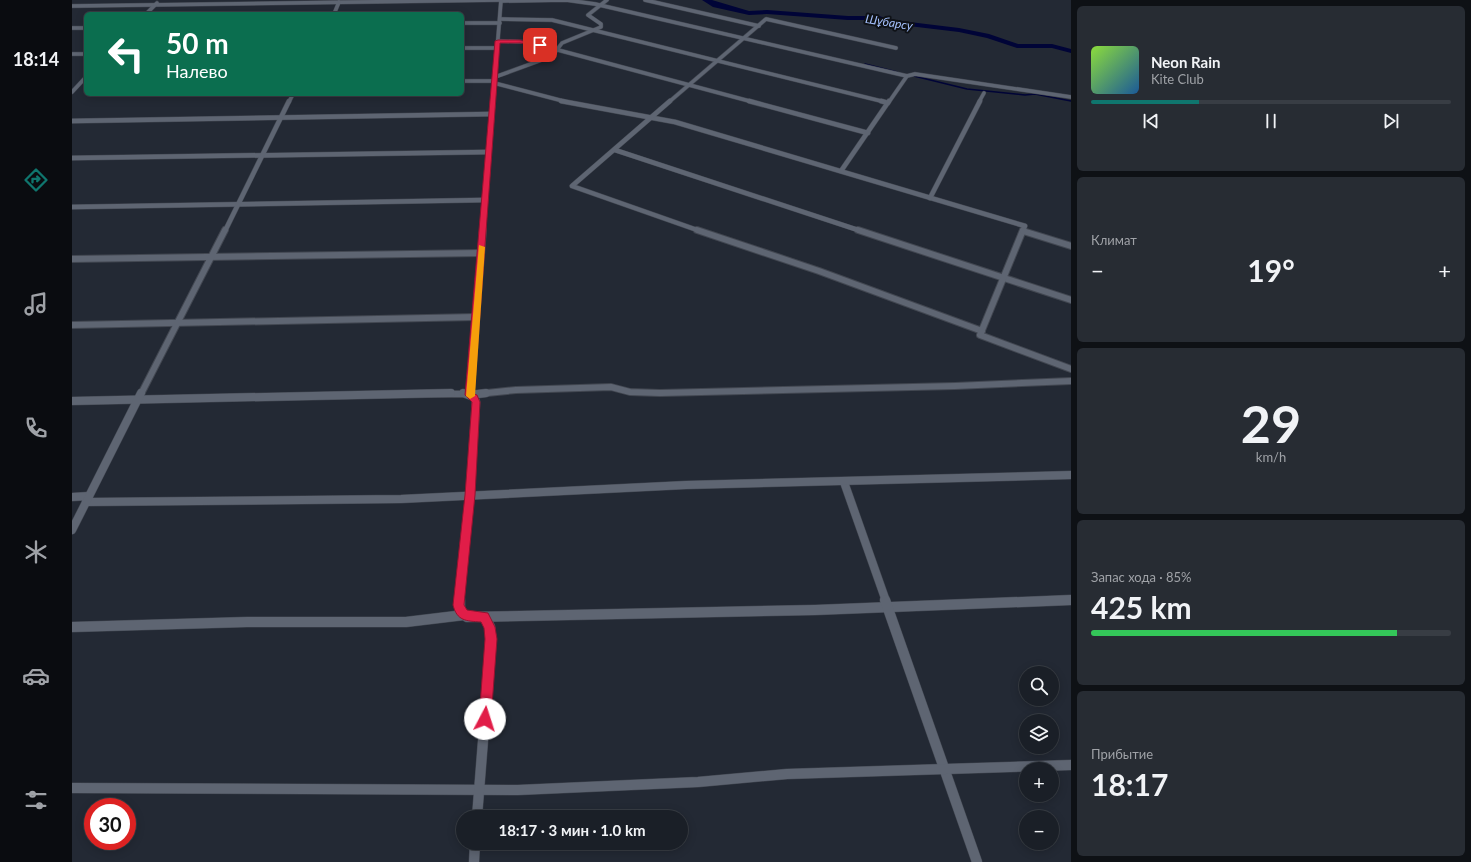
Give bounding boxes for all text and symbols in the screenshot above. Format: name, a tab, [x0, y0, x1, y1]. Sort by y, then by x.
water label: Шұбарсу	[864, 11, 914, 33]
text: 50 m	[166, 26, 229, 60]
icon: left	[100, 28, 152, 80]
pin	[523, 28, 557, 62]
icon: arrive	[529, 34, 551, 56]
text: 18:14	[13, 48, 59, 70]
text: Neon Rain	[1151, 53, 1220, 71]
text: Налево	[166, 60, 228, 82]
text: Kite Club	[1151, 71, 1204, 87]
icon: previous	[1140, 110, 1162, 132]
icon: pause	[1260, 110, 1282, 132]
icon: next	[1380, 110, 1402, 132]
icon: directions	[22, 166, 50, 194]
text: Климат	[1091, 232, 1137, 248]
text: 19°	[1247, 252, 1295, 288]
text: −	[1091, 257, 1104, 284]
text: +	[1438, 257, 1451, 284]
icon: music	[22, 290, 50, 318]
text: 29	[1241, 392, 1301, 454]
icon: phone	[22, 414, 50, 442]
text: km/h	[1256, 449, 1286, 465]
icon: climate	[22, 538, 50, 566]
text: Запас хода · 85%	[1091, 569, 1192, 585]
text: 425 km	[1091, 589, 1192, 625]
icon: car	[22, 662, 50, 690]
map controls	[1019, 666, 1059, 850]
button: search	[1019, 666, 1059, 706]
position arrow	[464, 698, 506, 740]
button: layers	[1019, 714, 1059, 754]
text: Прибытие	[1091, 746, 1153, 762]
button: +	[1019, 762, 1059, 802]
text: 18:17	[1091, 766, 1168, 802]
icon: filters	[22, 786, 50, 814]
speed limit sign: 30	[84, 798, 136, 850]
button: −	[1019, 810, 1059, 850]
text: 18:17 · 3 мин · 1.0 km	[498, 821, 646, 839]

